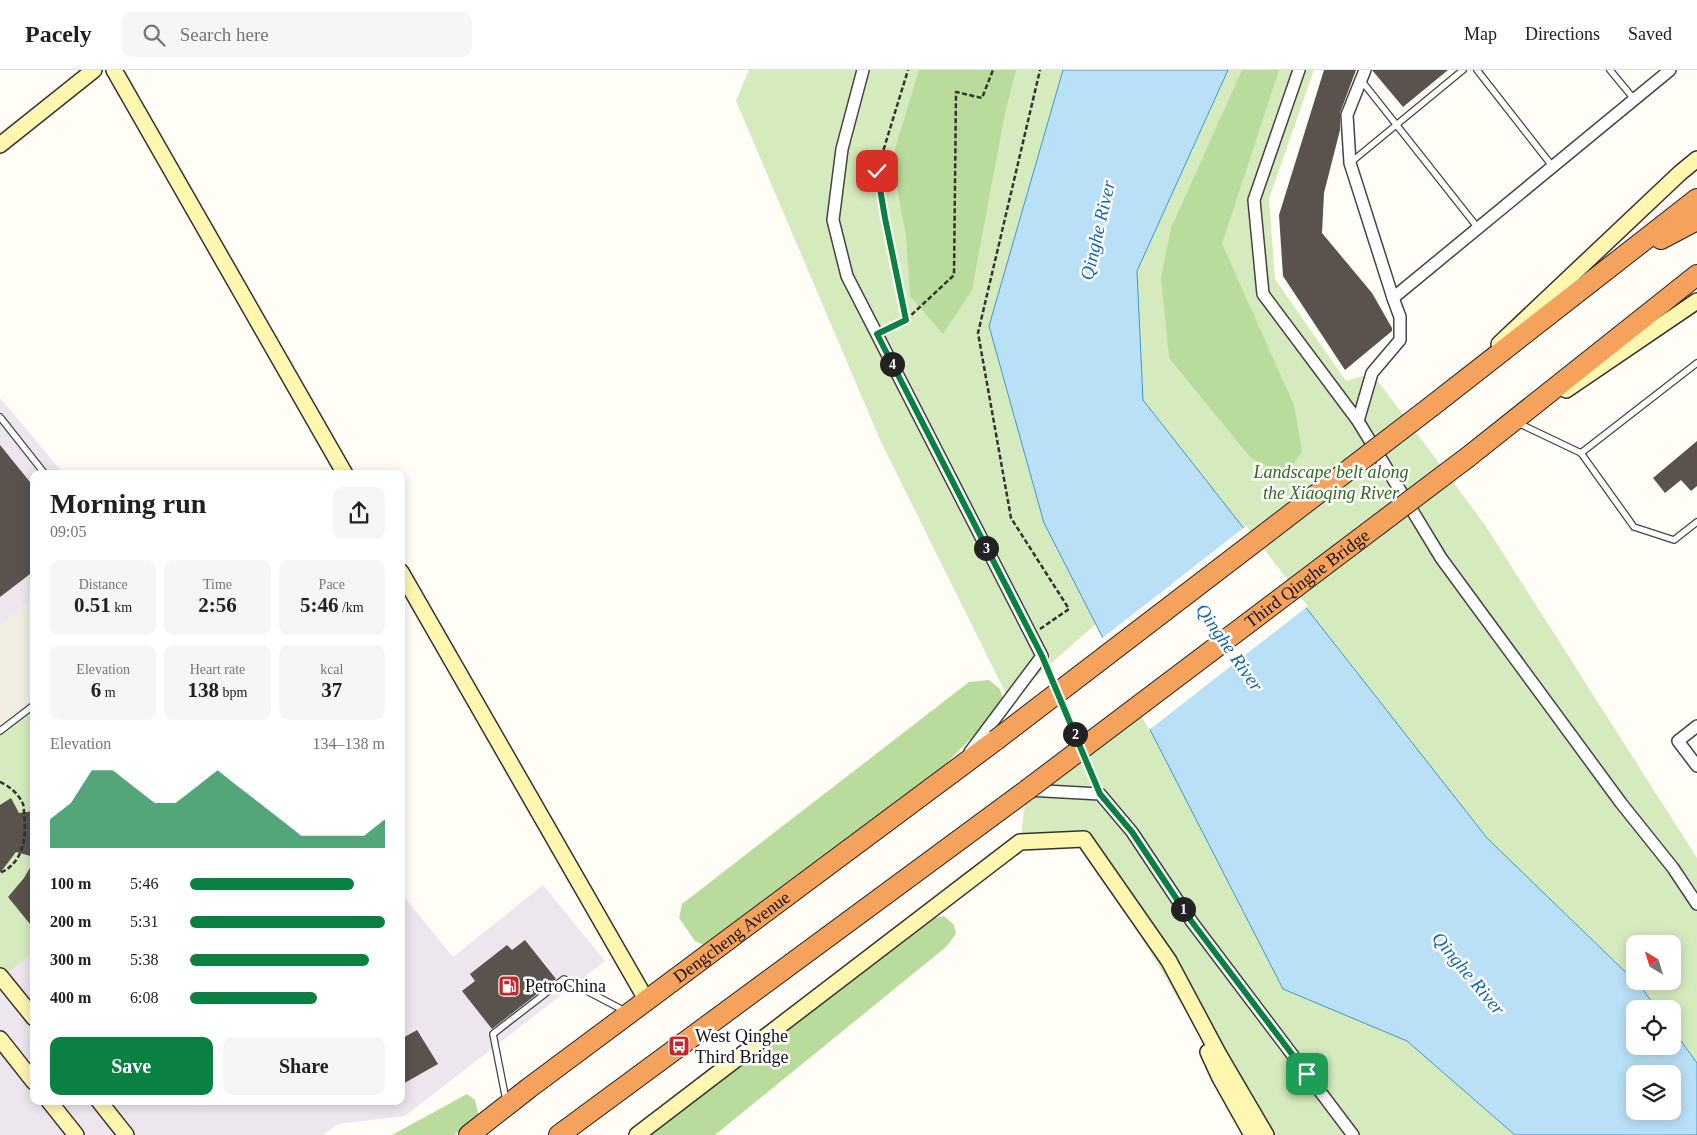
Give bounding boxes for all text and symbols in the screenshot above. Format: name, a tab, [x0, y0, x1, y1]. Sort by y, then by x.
search box	[122, 12, 472, 57]
text: Pacely	[25, 21, 92, 47]
icon: search	[140, 21, 168, 49]
text: Search here	[180, 24, 269, 45]
text: Map	[1464, 24, 1497, 44]
text: Directions	[1525, 24, 1600, 44]
text: Saved	[1628, 24, 1672, 44]
pin	[856, 150, 898, 192]
icon: check	[863, 157, 891, 185]
water label: Qinghe River	[1076, 178, 1119, 282]
pin: 4	[880, 352, 904, 376]
text: 4	[889, 357, 896, 372]
park label: Landscape belt along the Xiaoqing River	[1253, 462, 1409, 503]
button: share	[333, 487, 385, 539]
text: Morning run	[50, 488, 206, 519]
text: 09:05	[50, 523, 86, 540]
street label: Third Qinghe Bridge	[1241, 525, 1373, 632]
pin: 3	[974, 536, 998, 560]
text: 3	[983, 541, 990, 556]
text: Distance	[79, 577, 128, 592]
text: Time	[203, 577, 232, 592]
text: Pace	[319, 577, 345, 592]
text: 0.51	[74, 593, 111, 617]
text: 2:56	[198, 593, 237, 617]
text: 5:46	[300, 593, 338, 617]
text: km	[111, 600, 132, 615]
text: /km	[338, 600, 364, 615]
water label: Qinghe River	[1192, 600, 1268, 696]
text: Elevation	[76, 662, 130, 677]
text: Heart rate	[190, 662, 245, 677]
text: kcal	[320, 662, 343, 677]
text: 6	[91, 678, 101, 702]
text: 138	[188, 678, 219, 702]
text: 37	[321, 678, 342, 702]
text: m	[101, 685, 116, 700]
text: bpm	[219, 685, 247, 700]
pin: 2	[1062, 722, 1088, 746]
text: 2	[1072, 727, 1079, 742]
text: Elevation	[50, 735, 111, 752]
text: 134–138 m	[313, 735, 385, 752]
text: 100 m	[50, 875, 91, 892]
text: 5:46	[130, 875, 158, 892]
street label: Dengcheng Avenue	[670, 887, 794, 987]
pin: 1	[1170, 896, 1196, 922]
text: 1	[1180, 902, 1187, 917]
text: 200 m	[50, 913, 91, 930]
text: 5:31	[130, 913, 158, 930]
water label: Qinghe River	[1428, 928, 1510, 1020]
north arrow	[1626, 935, 1681, 990]
map controls	[1626, 935, 1681, 1120]
text: 300 m	[50, 951, 91, 968]
text: 5:38	[130, 951, 158, 968]
fuel station icon: PetroChina	[497, 974, 521, 998]
place label: PetroChina	[525, 976, 606, 996]
text: 400 m	[50, 989, 91, 1006]
text: 6:08	[130, 989, 158, 1006]
button: locate	[1626, 1000, 1681, 1055]
place label: West Qinghe Third Bridge	[695, 1026, 788, 1067]
bus stop icon: West Qinghe Third Bridge	[667, 1034, 691, 1058]
button: Save	[50, 1037, 213, 1095]
button: Share	[223, 1037, 385, 1095]
pin	[1286, 1053, 1328, 1095]
icon: arrive	[1293, 1060, 1321, 1088]
button: layers	[1626, 1065, 1681, 1120]

